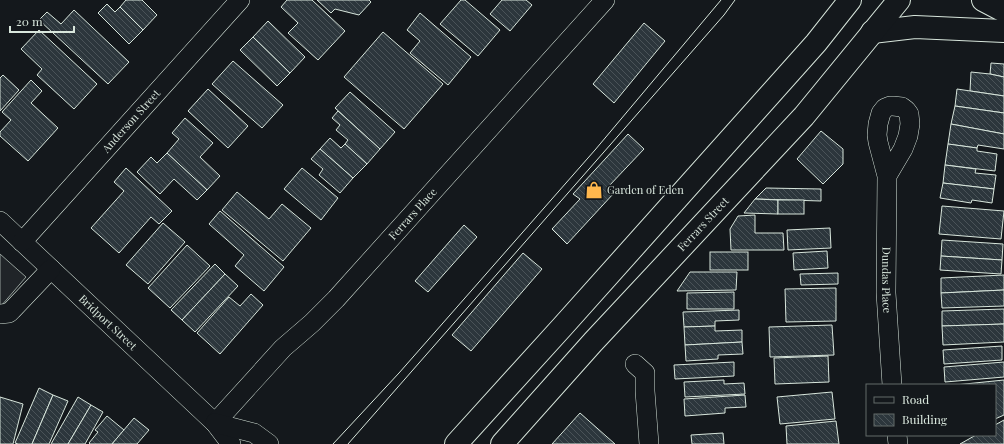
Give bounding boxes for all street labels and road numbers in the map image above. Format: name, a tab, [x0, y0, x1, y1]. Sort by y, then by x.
street label: Anderson Street	[98, 86, 163, 156]
street label: Ferrars Place	[385, 184, 440, 243]
street label: Ferrars Street	[674, 193, 732, 254]
street label: Dundas Place	[879, 247, 895, 314]
street label: Bridport Street	[76, 291, 141, 353]

